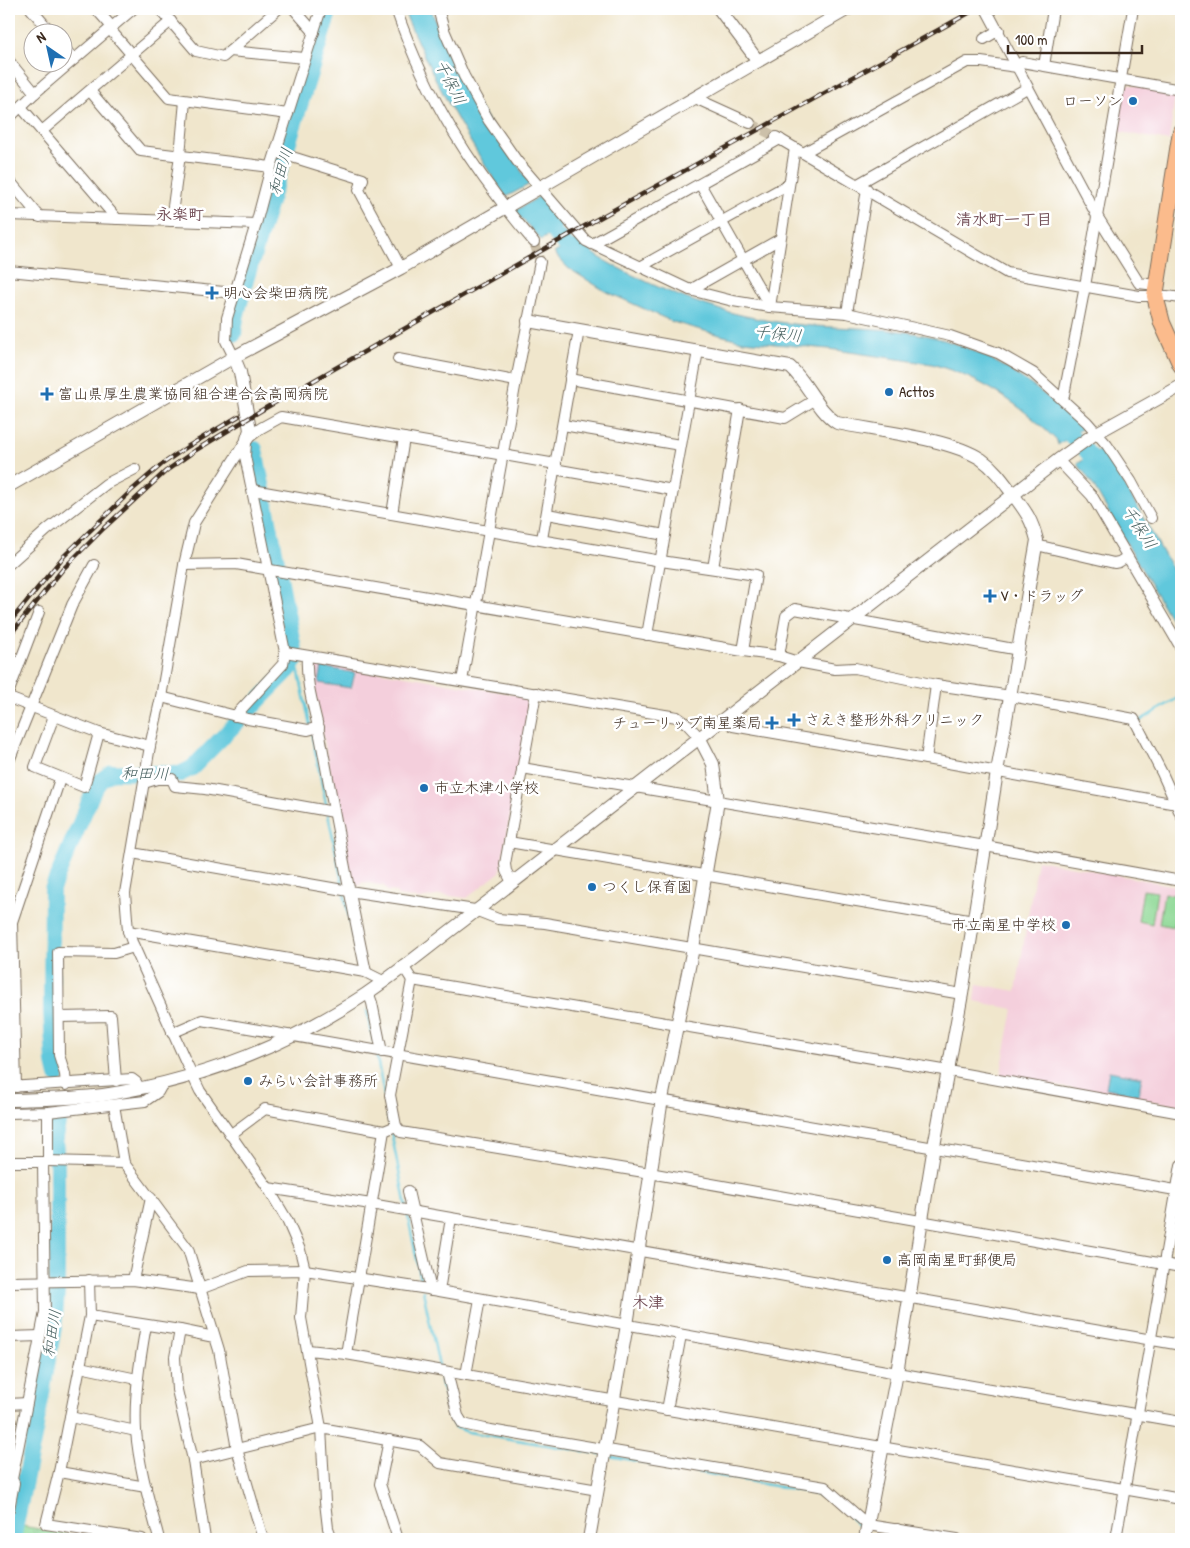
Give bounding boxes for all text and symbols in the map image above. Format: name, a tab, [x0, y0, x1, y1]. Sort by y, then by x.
north arrow	[22, 22, 72, 72]
scale bar	[1008, 22, 1141, 54]
text: N	[32, 27, 49, 47]
text: 100 m	[1015, 29, 1048, 50]
water label: 千保川	[430, 56, 472, 108]
place label: ローソン	[1063, 90, 1123, 111]
marker: ローソン	[1127, 95, 1139, 107]
water label: 和田川	[262, 145, 298, 197]
district label: 永楽町	[156, 203, 204, 225]
district label: 清水町一丁目	[956, 208, 1052, 230]
place label: 明心会柴田病院	[223, 282, 328, 303]
marker: 明心会柴田病院	[205, 286, 219, 300]
water label: 千保川	[753, 320, 803, 346]
place label: Acttos	[899, 381, 935, 402]
place label: 富山県厚生農業協同組合連合会高岡病院	[58, 383, 328, 404]
marker: Acttos	[883, 386, 895, 398]
marker: 富山県厚生農業協同組合連合会高岡病院	[40, 387, 54, 401]
water label: 千保川	[1118, 501, 1162, 553]
place label: V・ドラッグ	[1000, 585, 1083, 606]
marker: V・ドラッグ	[984, 590, 996, 602]
place label: さえき整形外科クリニック	[805, 709, 984, 730]
place label: チューリップ南星薬局	[612, 712, 762, 733]
marker: さえき整形外科クリニック	[787, 713, 801, 727]
marker: チューリップ南星薬局	[766, 717, 778, 729]
water label: 和田川	[121, 762, 169, 784]
place label: 市立木津小学校	[434, 777, 539, 798]
marker: 市立木津小学校	[418, 782, 430, 794]
place label: つくし保育園	[602, 876, 692, 897]
marker: つくし保育園	[586, 881, 598, 893]
place label: 市立南星中学校	[951, 914, 1056, 935]
marker: 市立南星中学校	[1060, 919, 1072, 931]
place label: みらい会計事務所	[258, 1070, 378, 1091]
marker: みらい会計事務所	[242, 1075, 254, 1087]
place label: 高岡南星町郵便局	[897, 1249, 1017, 1270]
marker: 高岡南星町郵便局	[881, 1254, 893, 1266]
district label: 木津	[632, 1291, 664, 1313]
water label: 和田川	[36, 1308, 66, 1358]

